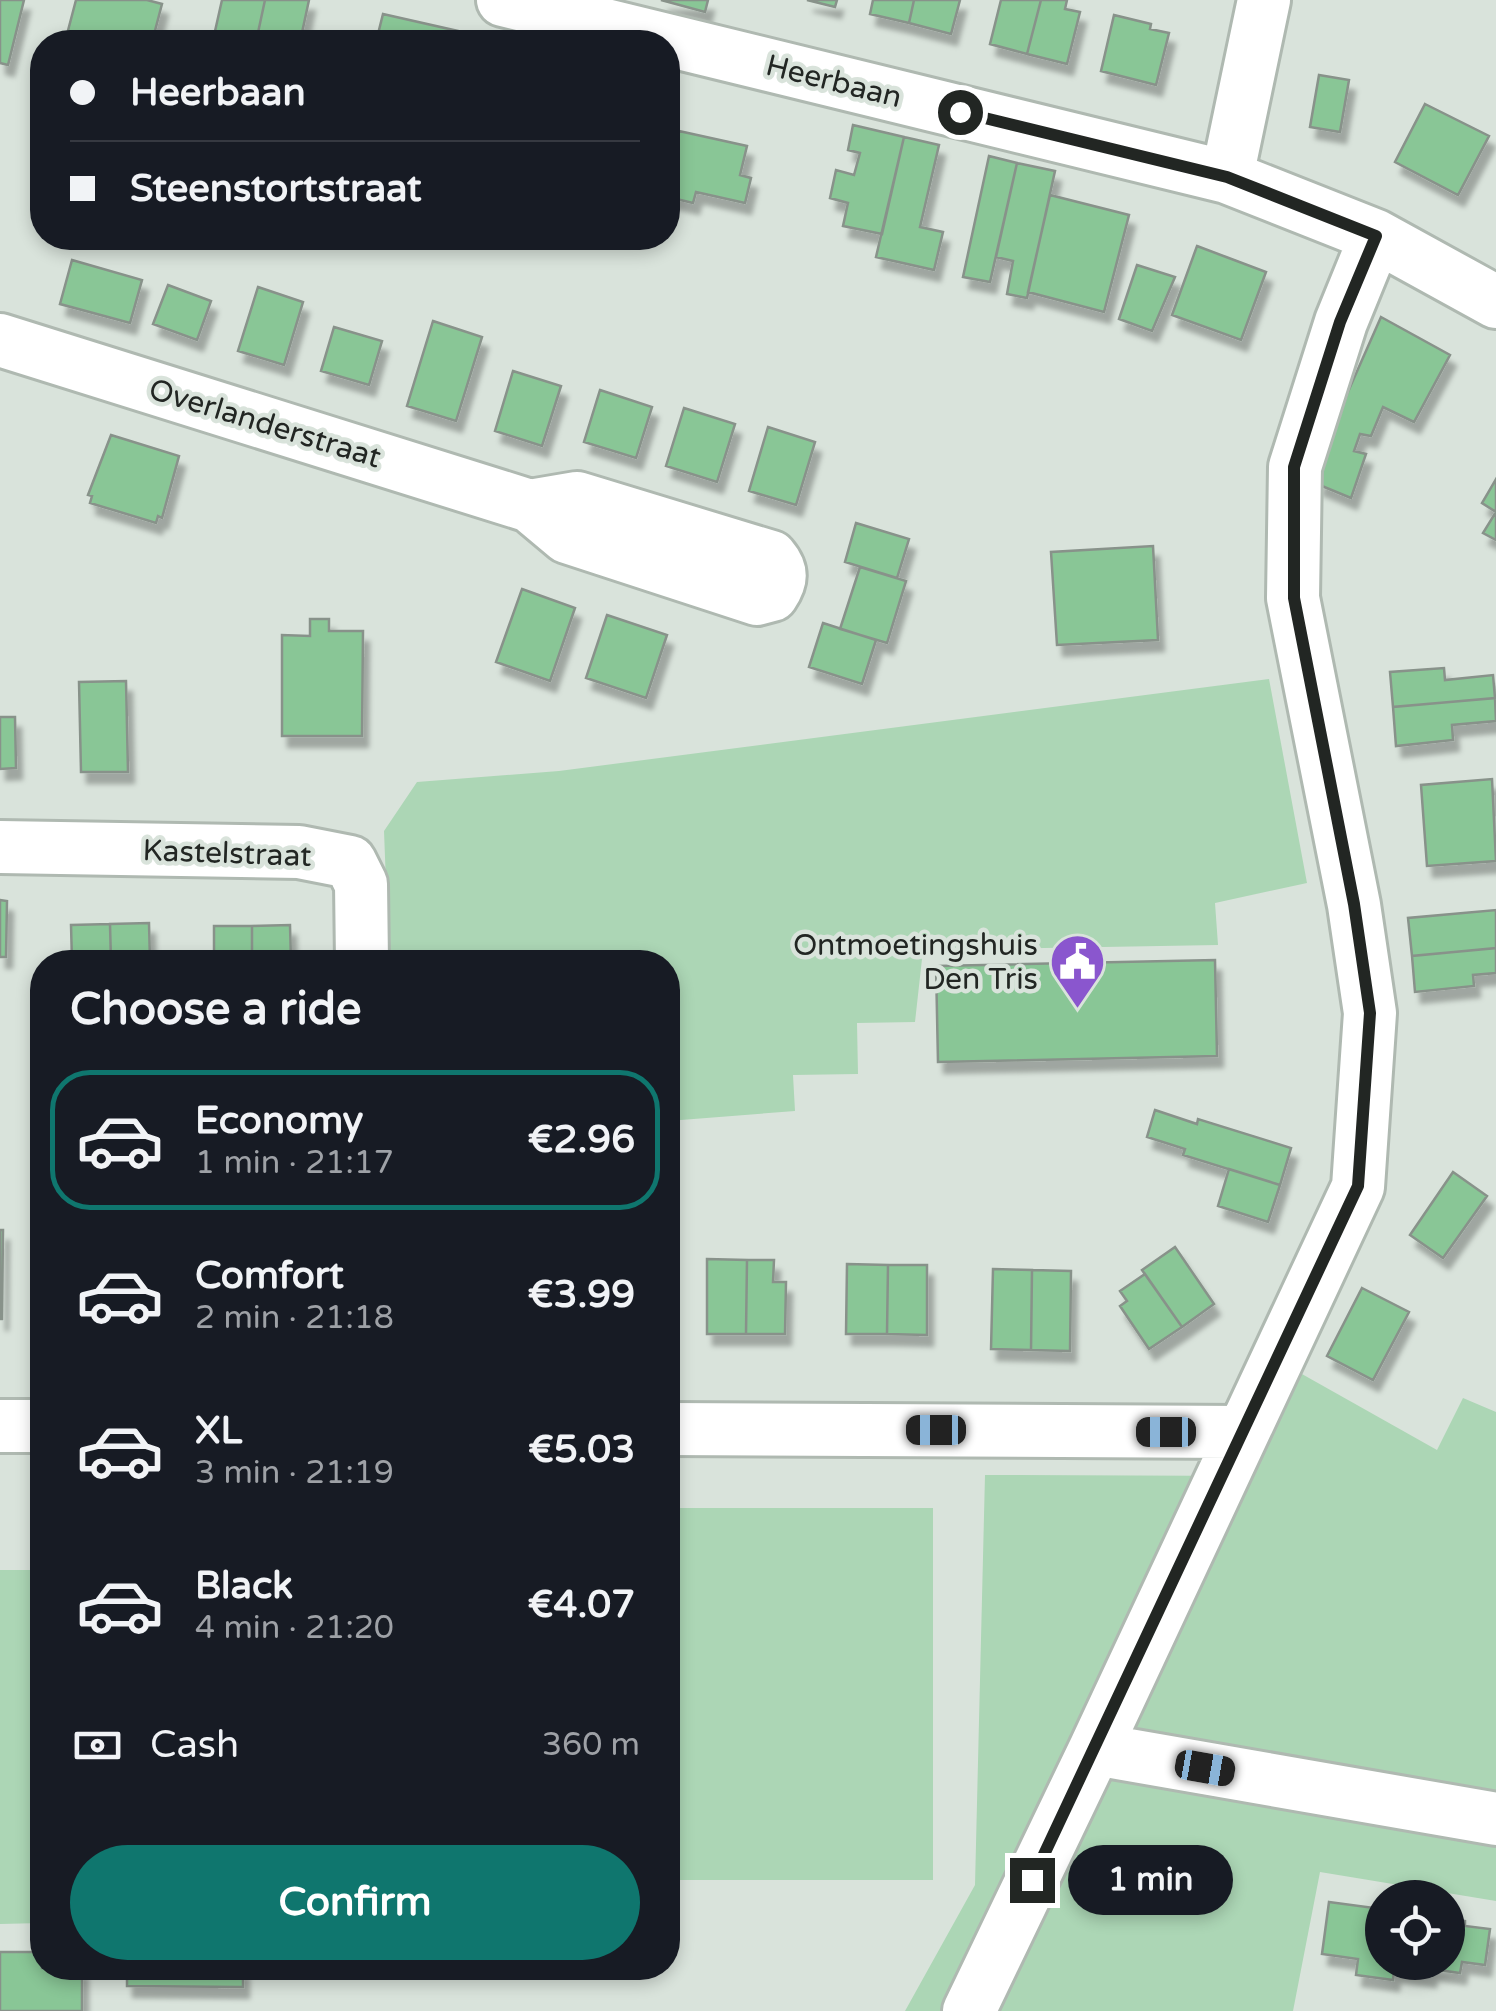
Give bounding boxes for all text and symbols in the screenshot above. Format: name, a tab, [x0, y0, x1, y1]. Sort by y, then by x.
street label: Heerbaan	[762, 47, 906, 116]
text: Heerbaan	[130, 70, 306, 116]
route start	[938, 90, 983, 135]
text: Steenstortstraat	[130, 166, 421, 212]
street label: Overlanderstraat	[144, 371, 385, 476]
street label: Kastelstraat	[142, 832, 312, 875]
place label: Ontmoetingshuis Den Tris	[793, 927, 1038, 998]
public building icon: Ontmoetingshuis Den Tris	[1047, 932, 1107, 1011]
text: Choose a ride	[70, 983, 361, 1037]
icon: car	[75, 1095, 165, 1185]
text: Economy	[195, 1098, 363, 1144]
text: €2.96	[528, 1117, 635, 1163]
text: 1 min · 21:17	[195, 1144, 394, 1182]
icon: car	[75, 1250, 165, 1340]
text: Comfort	[195, 1253, 344, 1299]
text: €3.99	[528, 1272, 635, 1318]
text: 2 min · 21:18	[195, 1299, 394, 1337]
icon: car	[75, 1405, 165, 1495]
text: XL	[195, 1408, 242, 1454]
car	[906, 1415, 966, 1445]
car	[1136, 1417, 1196, 1447]
text: €5.03	[528, 1427, 635, 1473]
text: 3 min · 21:19	[195, 1454, 394, 1492]
icon: car	[75, 1560, 165, 1650]
text: Black	[195, 1563, 293, 1609]
text: €4.07	[528, 1582, 635, 1628]
text: 4 min · 21:20	[195, 1609, 394, 1647]
icon: cash	[70, 1718, 125, 1773]
text: Cash	[150, 1722, 239, 1768]
text: 360 m	[542, 1726, 640, 1764]
car	[1173, 1748, 1237, 1788]
button: Confirm	[70, 1845, 640, 1960]
callout: 1 min	[1067, 1845, 1232, 1915]
route end	[1010, 1858, 1055, 1903]
text: 1 min	[1108, 1861, 1193, 1899]
map controls	[1365, 1880, 1465, 1980]
button: locate	[1365, 1880, 1465, 1980]

